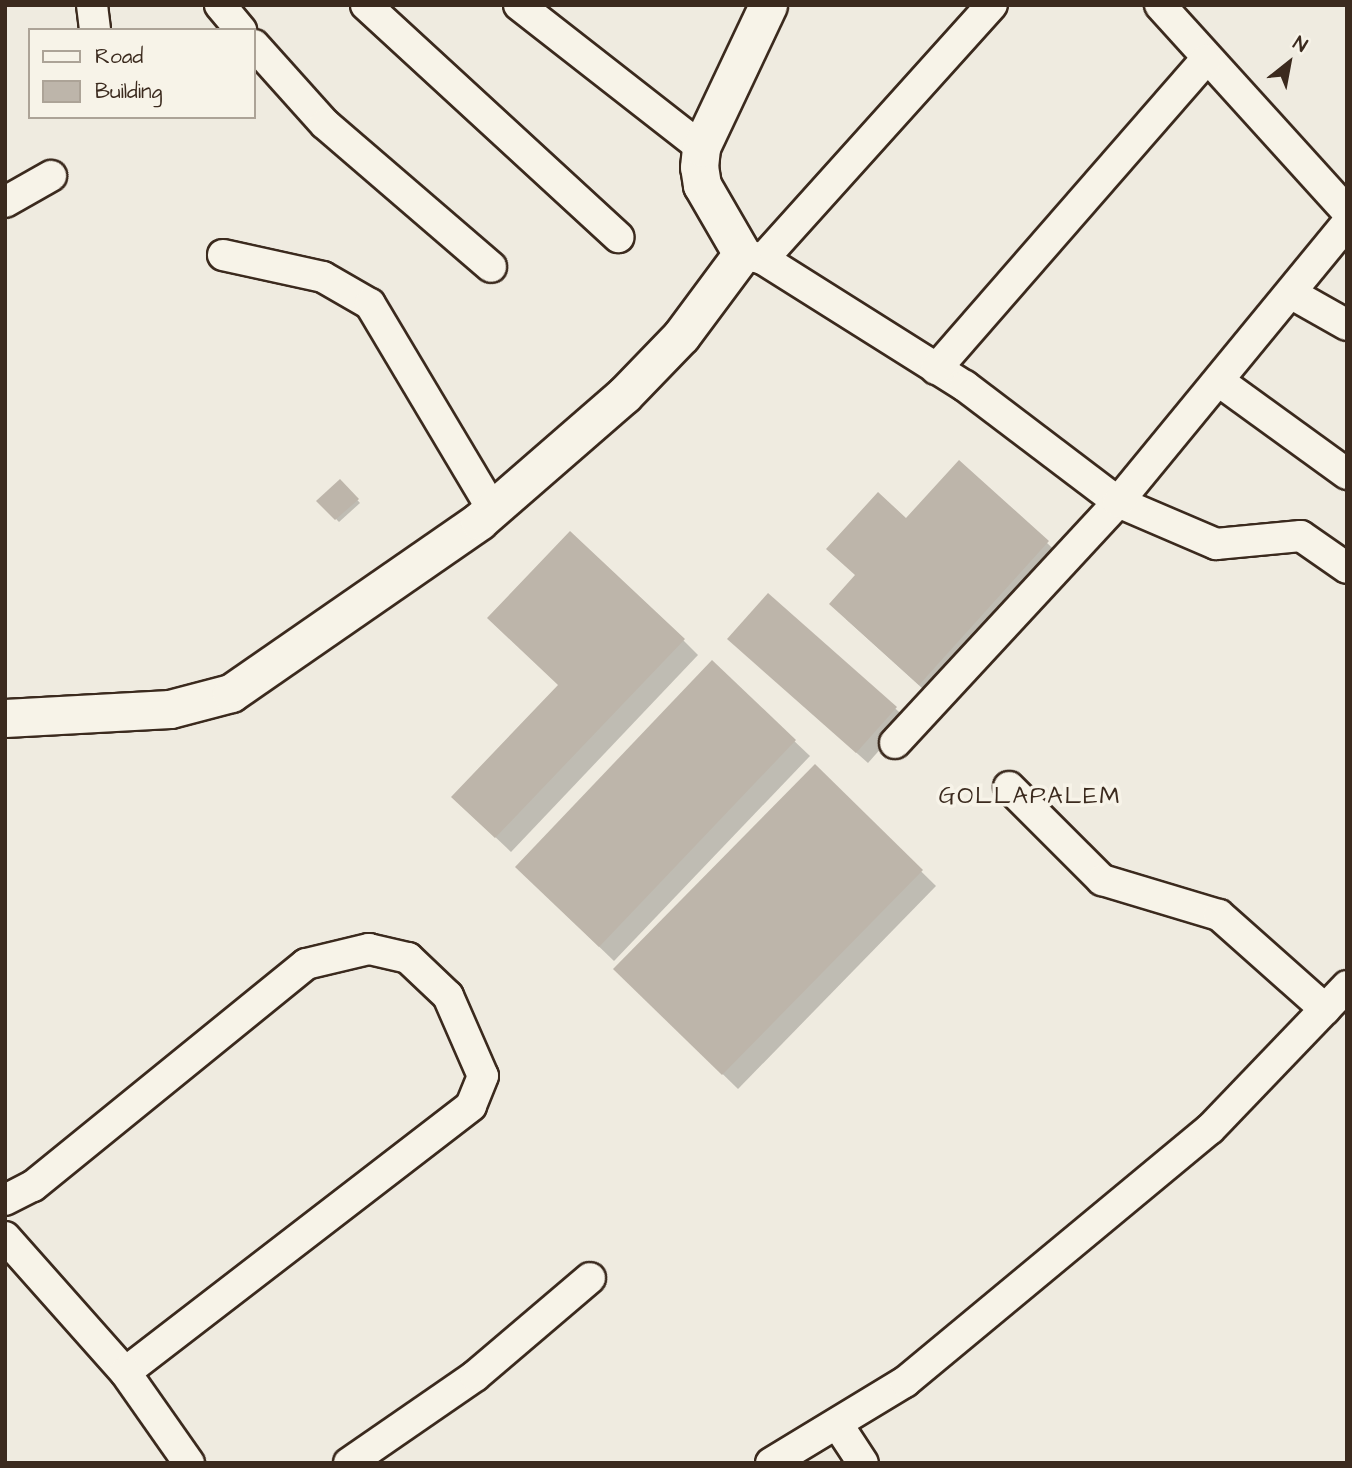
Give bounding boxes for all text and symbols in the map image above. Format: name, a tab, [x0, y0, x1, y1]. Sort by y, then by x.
legend	[28, 28, 256, 119]
north arrow	[1254, 28, 1324, 98]
text: N	[1288, 30, 1312, 59]
text: Road	[95, 42, 143, 71]
text: Building	[95, 77, 162, 106]
district label: GOLLAPALEM	[940, 783, 1120, 811]

